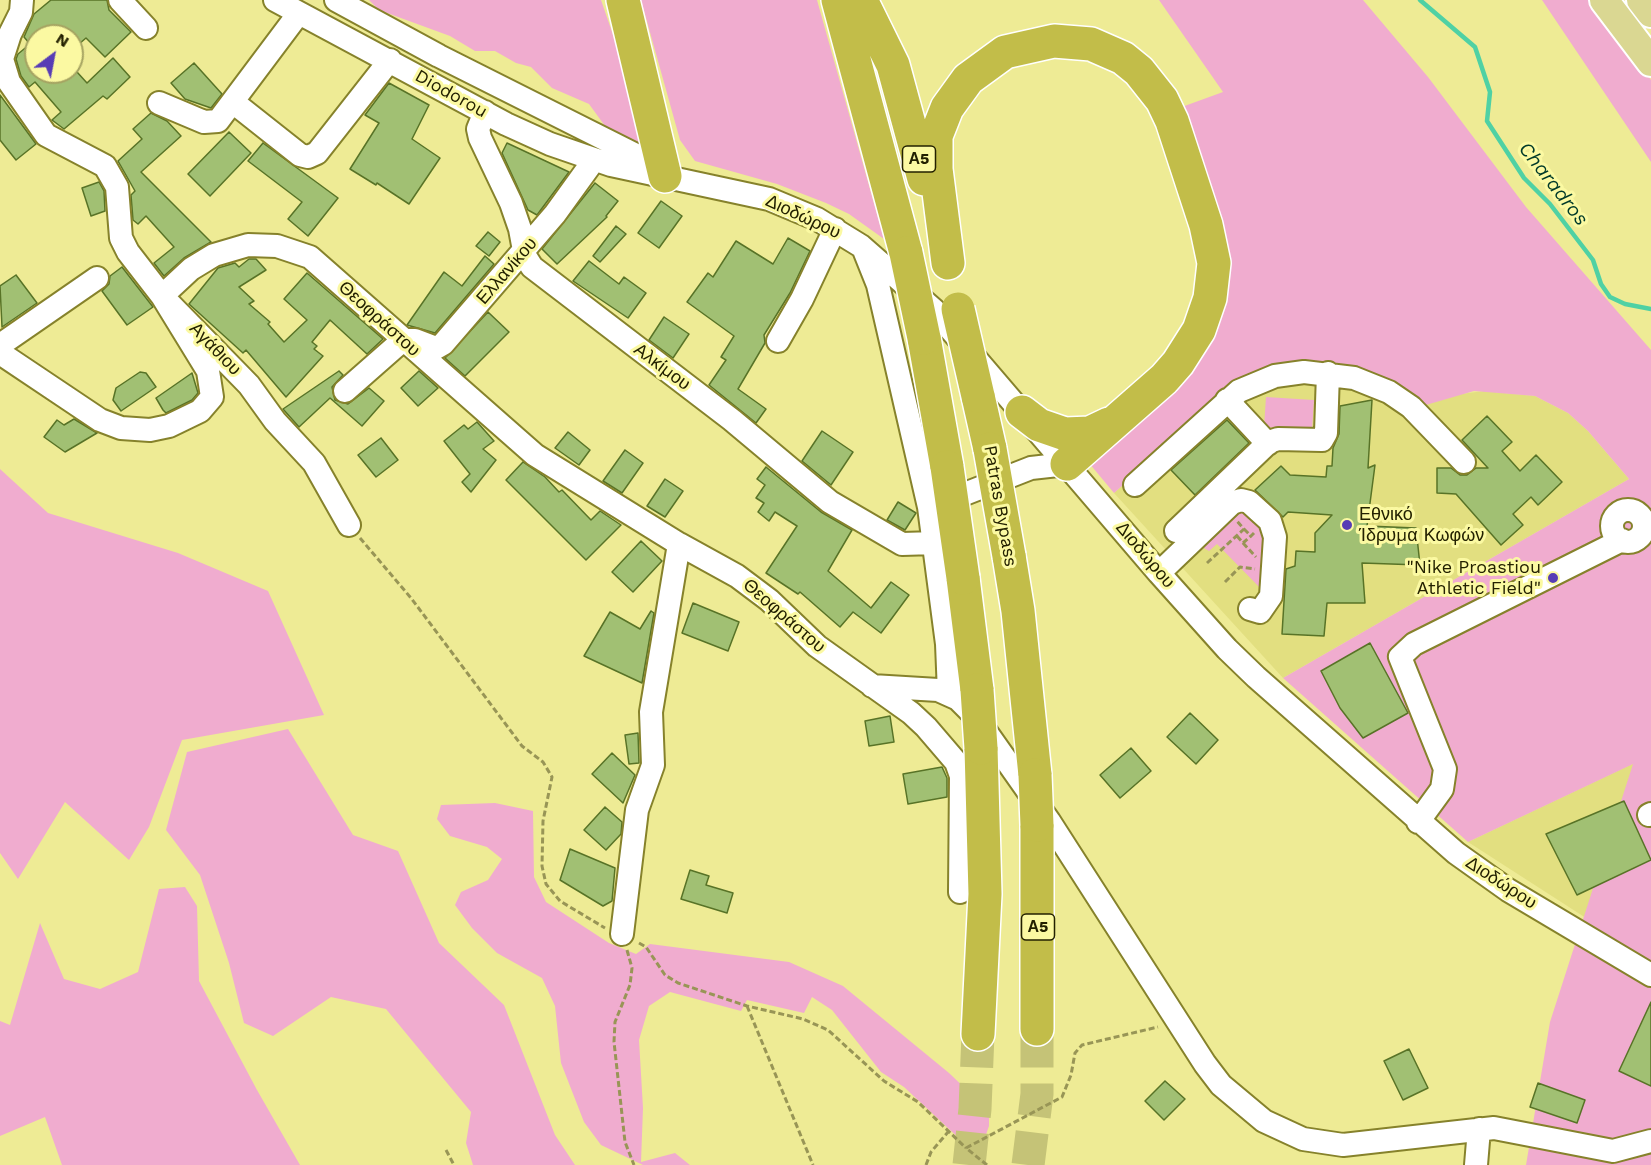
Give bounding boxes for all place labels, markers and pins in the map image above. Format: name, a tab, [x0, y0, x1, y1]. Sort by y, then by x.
place label: Εθνικό Ίδρυμα Κωφών	[1359, 504, 1484, 546]
marker: Εθνικό Ίδρυμα Κωφών	[1340, 518, 1354, 532]
place label: "Nike Proastiou Athletic Field"	[1407, 557, 1541, 600]
marker: "Nike Proastiou Athletic Field"	[1546, 571, 1560, 585]

